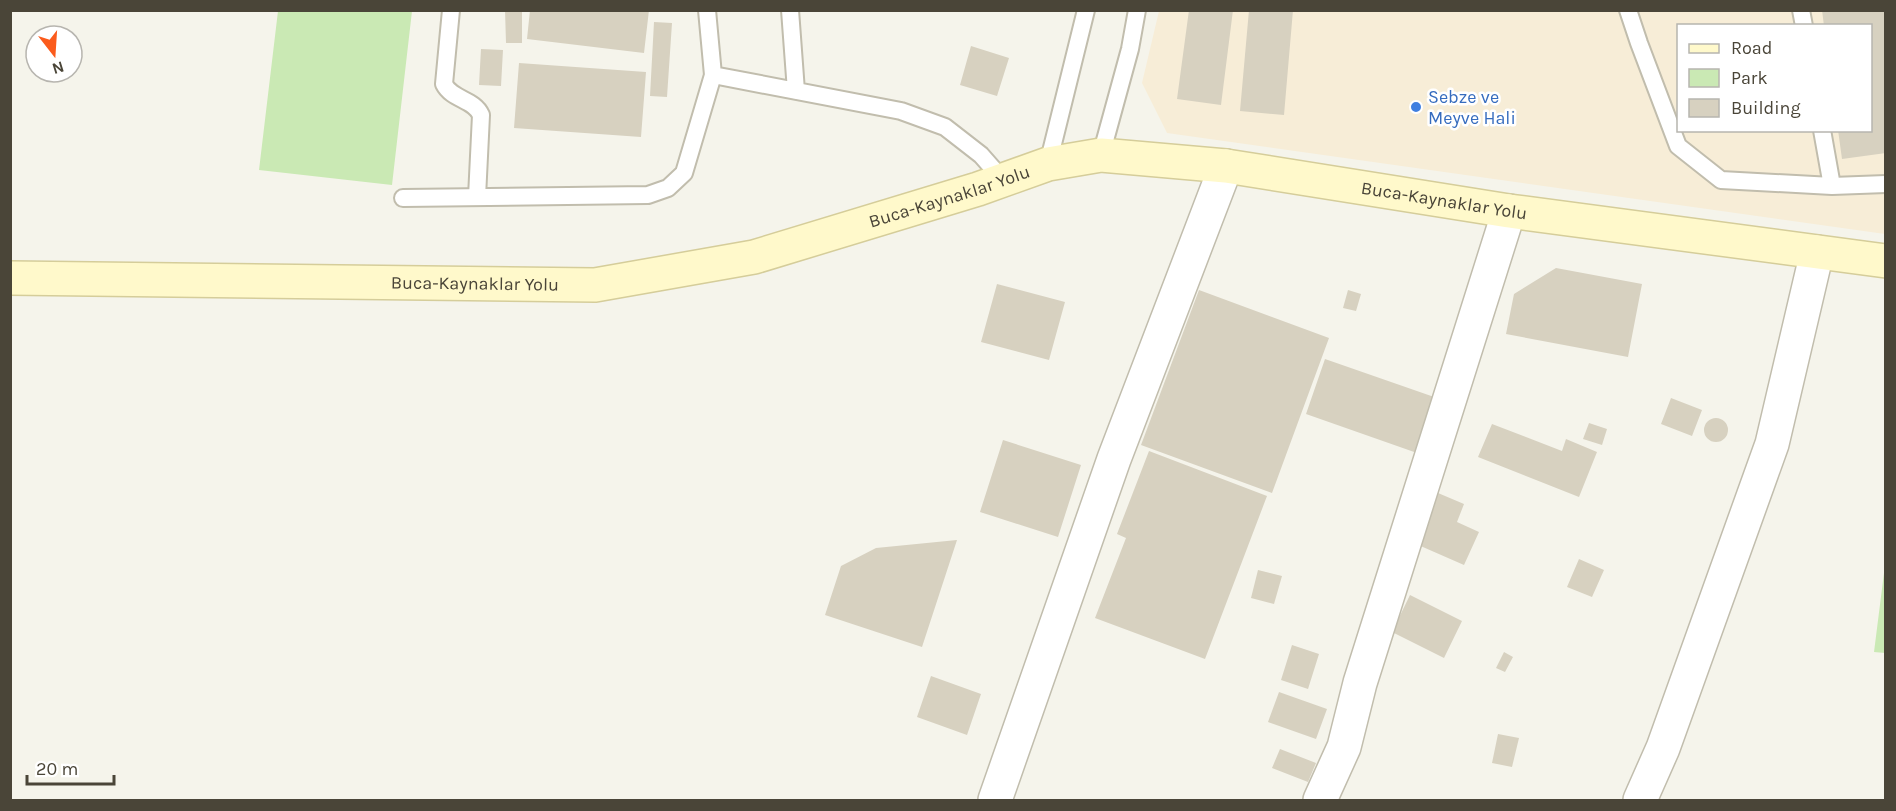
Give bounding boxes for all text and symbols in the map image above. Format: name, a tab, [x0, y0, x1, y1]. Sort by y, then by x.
north arrow	[24, 24, 84, 84]
legend	[1677, 24, 1872, 132]
text: Road	[1731, 37, 1772, 59]
text: N	[50, 57, 67, 79]
text: Park	[1731, 67, 1768, 89]
place label: Sebze ve Meyve Hali	[1428, 86, 1516, 129]
text: Building	[1731, 97, 1801, 119]
marker: Sebze ve Meyve Hali	[1409, 100, 1423, 114]
street label: Buca-Kaynaklar Yolu	[866, 160, 1033, 233]
street label: Buca-Kaynaklar Yolu	[1359, 177, 1529, 224]
street label: Buca-Kaynaklar Yolu	[391, 272, 559, 296]
scale bar	[27, 748, 114, 786]
text: 20 m	[36, 758, 78, 780]

